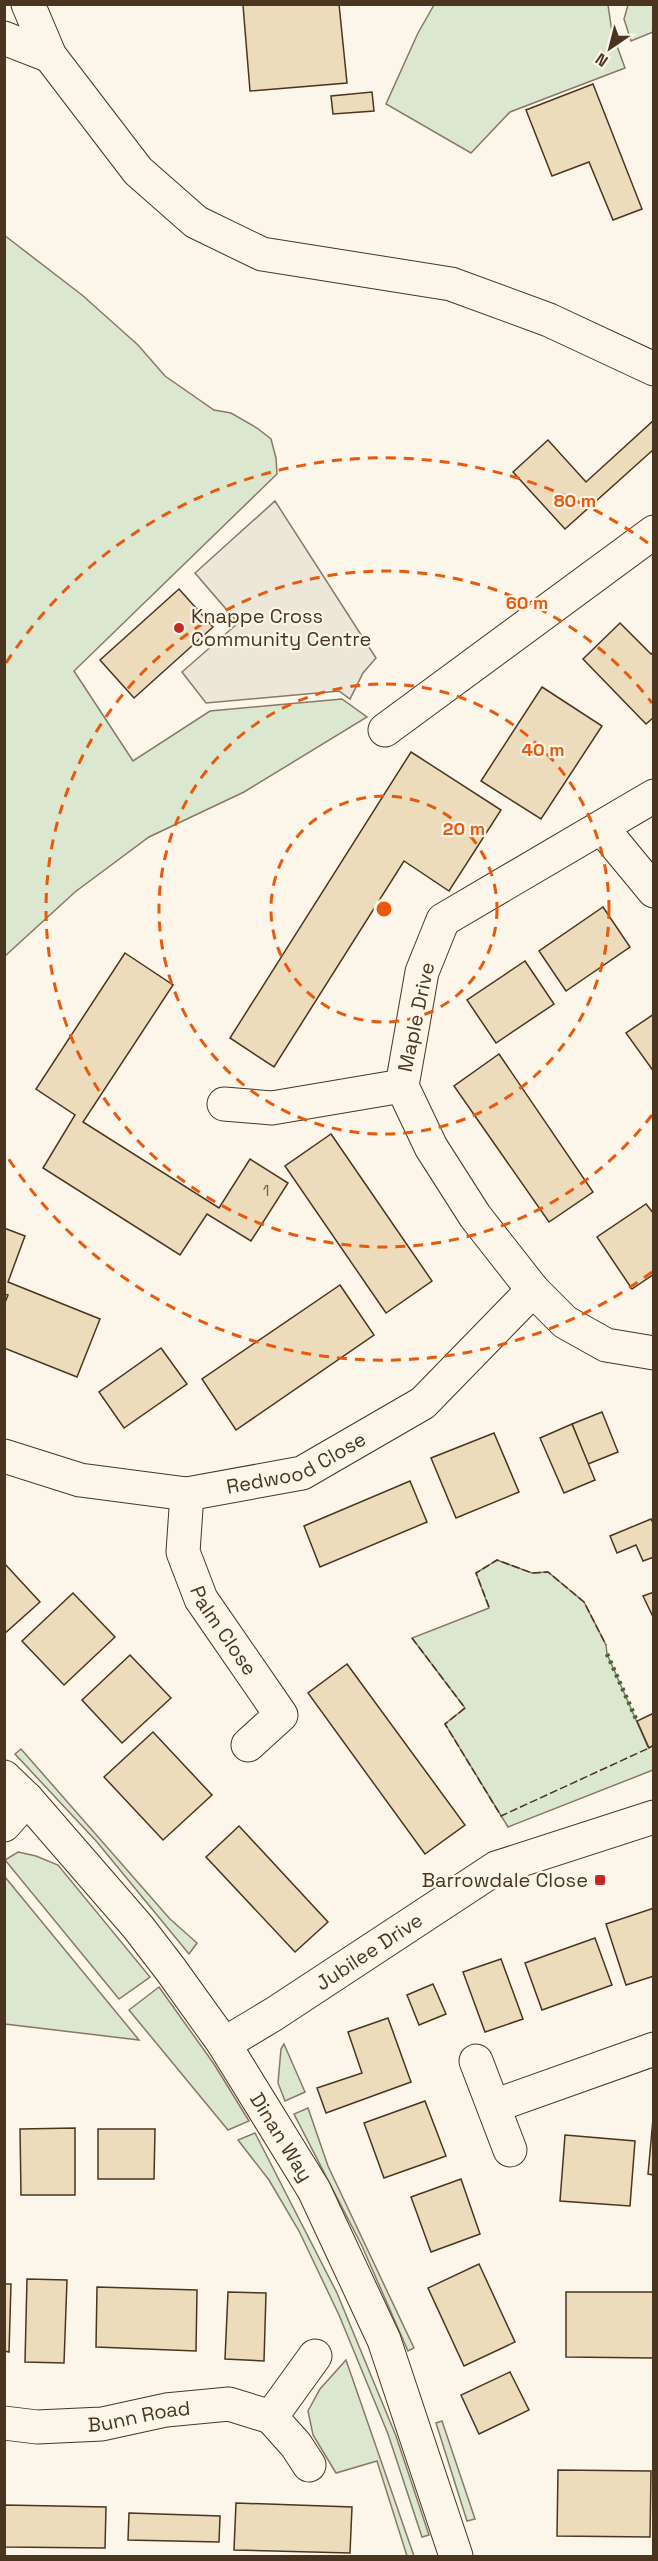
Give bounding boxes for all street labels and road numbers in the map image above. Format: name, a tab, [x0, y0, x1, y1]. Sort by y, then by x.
street label: Maple Drive	[392, 960, 440, 1074]
street label: Redwood Close	[224, 1426, 371, 1500]
street label: Palm Close	[184, 1582, 263, 1681]
street label: Jubilee Drive	[310, 1907, 428, 1996]
street label: Dinan Way	[244, 2088, 319, 2187]
street label: Bunn Road	[87, 2395, 191, 2438]

